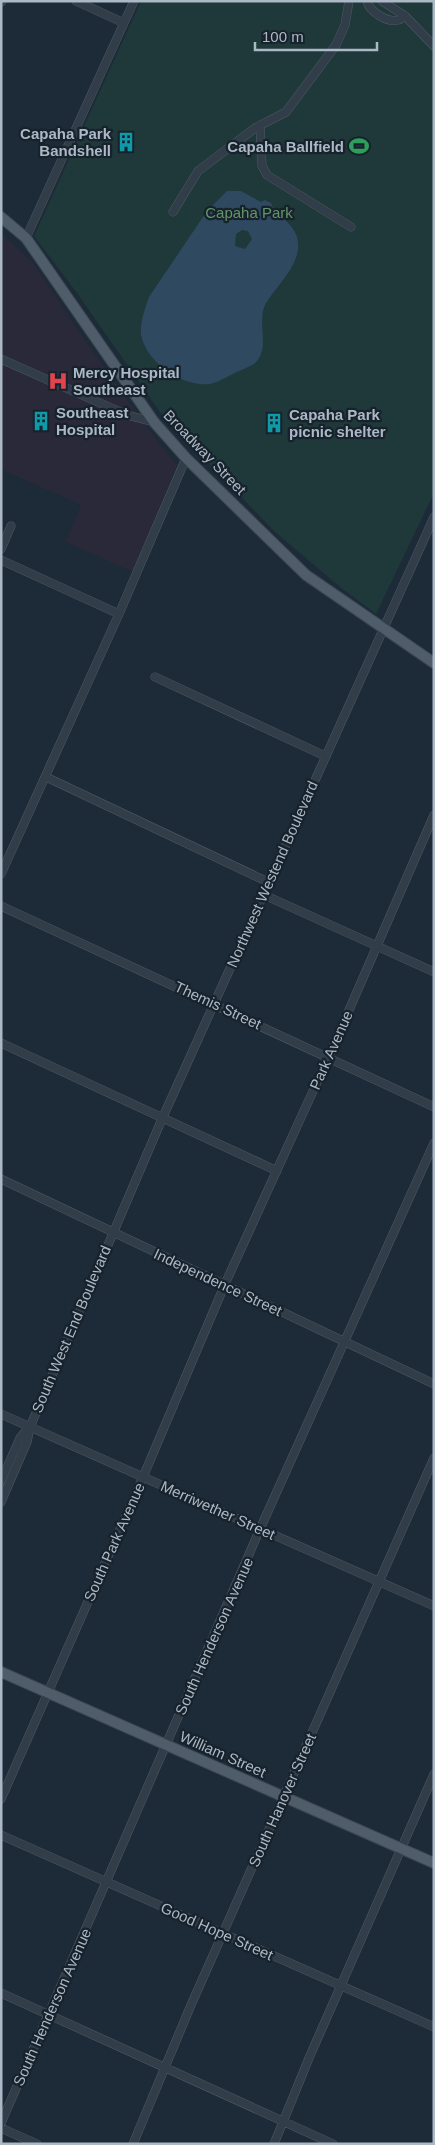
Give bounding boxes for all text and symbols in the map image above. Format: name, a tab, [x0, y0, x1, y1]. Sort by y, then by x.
scale bar	[255, 20, 378, 52]
text: 100 m	[262, 28, 304, 45]
place label: Capaha Park Bandshell	[20, 125, 112, 159]
building icon: Capaha Park Bandshell	[115, 131, 137, 153]
sports icon: Capaha Ballfield	[348, 135, 370, 157]
place label: Capaha Ballfield	[227, 138, 344, 155]
park label: Capaha Park	[205, 204, 293, 221]
place label: Mercy Hospital Southeast	[73, 364, 180, 398]
hospital icon: Mercy Hospital Southeast	[47, 370, 69, 392]
place label: Southeast Hospital	[56, 404, 129, 438]
street label: Broadway Street	[160, 406, 250, 498]
place label: Capaha Park picnic shelter	[289, 406, 386, 440]
building icon: Southeast Hospital	[30, 410, 52, 432]
building icon: Capaha Park picnic shelter	[263, 412, 285, 434]
street label: Northwest Westend Boulevard	[223, 778, 321, 970]
street label: Themis Street	[172, 978, 265, 1033]
street label: Park Avenue	[306, 1008, 356, 1092]
street label: South West End Boulevard	[28, 1243, 114, 1415]
street label: Independence Street	[151, 1245, 285, 1319]
street label: Merriwether Street	[158, 1477, 279, 1543]
street label: South Park Avenue	[80, 1480, 148, 1604]
street label: South Henderson Avenue	[172, 1555, 256, 1717]
street label: William Street	[177, 1727, 269, 1781]
street label: South Hanover Street	[245, 1730, 319, 1869]
street label: Good Hope Street	[158, 1899, 276, 1964]
street label: South Henderson Avenue	[10, 1926, 94, 2088]

